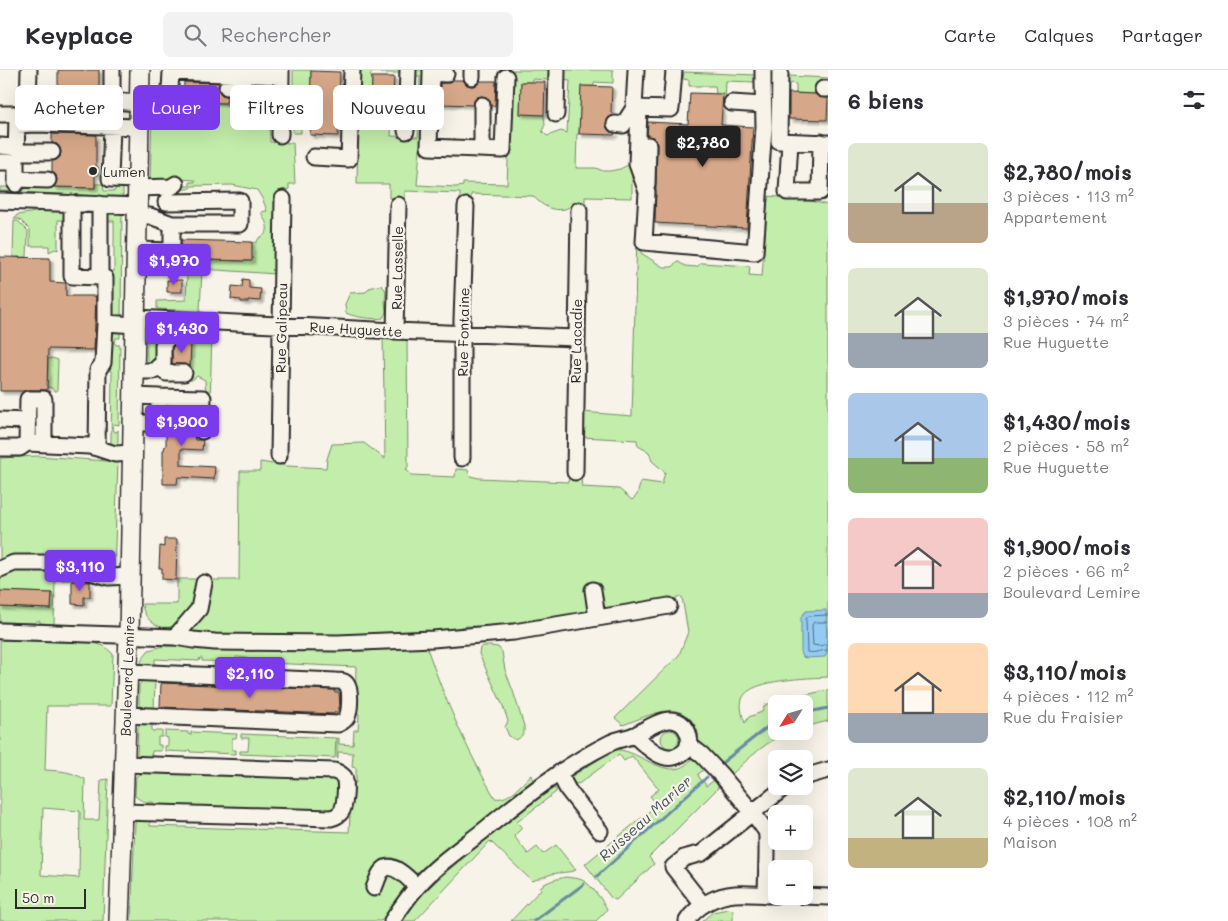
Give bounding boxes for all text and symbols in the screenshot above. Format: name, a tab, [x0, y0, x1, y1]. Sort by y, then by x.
search box	[163, 12, 513, 57]
text: Keyplace	[25, 19, 133, 50]
icon: search	[181, 21, 209, 49]
text: Rechercher	[221, 22, 331, 47]
text: Carte	[944, 23, 996, 47]
text: Calques	[1024, 23, 1094, 47]
text: Partager	[1122, 23, 1203, 47]
chip: Acheter	[15, 85, 123, 130]
chip: Louer	[133, 85, 220, 130]
chip: Filtres	[230, 85, 323, 130]
chip: Nouveau	[333, 85, 444, 130]
icon: filters	[1180, 86, 1208, 114]
text: 6 biens	[848, 87, 924, 114]
pin: $2,780	[662, 126, 744, 168]
text: $2,780	[677, 131, 729, 152]
text: $2,780/mois	[1003, 158, 1132, 185]
place label: Lumen	[103, 162, 146, 181]
icon: home	[888, 163, 948, 223]
marker: Lumen	[87, 165, 99, 177]
text: 3 pièces · 113 m²	[1003, 185, 1134, 206]
text: Appartement	[1003, 206, 1107, 227]
street label: Rue Lasselle	[387, 226, 407, 310]
pin: $1,970	[133, 244, 215, 286]
text: $1,970	[149, 249, 199, 270]
street label: Rue Galipeau	[271, 283, 291, 373]
text: $1,970/mois	[1003, 283, 1129, 310]
street label: Rue Fontaine	[453, 287, 473, 377]
icon: home	[888, 288, 948, 348]
street label: Rue Lacadie	[566, 299, 586, 383]
text: 3 pièces · 74 m²	[1003, 310, 1129, 331]
pin: $1,430	[141, 312, 223, 354]
text: $1,430	[156, 317, 208, 338]
street label: Rue Huguette	[309, 317, 403, 341]
text: Rue Huguette	[1003, 331, 1109, 352]
pin: $1,900	[141, 404, 223, 447]
text: $1,430/mois	[1003, 408, 1131, 435]
text: $1,900	[156, 410, 208, 431]
icon: home	[888, 413, 948, 473]
text: 2 pièces · 58 m²	[1003, 435, 1129, 456]
text: Rue Huguette	[1003, 456, 1109, 477]
text: $1,900/mois	[1003, 533, 1131, 560]
icon: home	[888, 538, 948, 598]
pin: $3,110	[39, 550, 121, 592]
text: $3,110	[56, 555, 104, 576]
text: 2 pièces · 66 m²	[1003, 560, 1129, 581]
text: Boulevard Lemire	[1003, 581, 1141, 602]
street label: Boulevard Lemire	[115, 615, 139, 737]
pin: $2,110	[209, 656, 291, 699]
text: $3,110/mois	[1003, 658, 1127, 685]
text: $2,110	[226, 662, 274, 683]
icon: home	[888, 663, 948, 723]
text: 4 pièces · 112 m²	[1003, 685, 1134, 706]
north arrow	[768, 695, 812, 740]
map controls	[768, 695, 813, 905]
text: Rue du Fraisier	[1003, 706, 1124, 727]
button: layers	[768, 750, 813, 795]
water label: Ruisseau Marier	[594, 770, 696, 865]
text: $2,110/mois	[1003, 783, 1126, 810]
icon: home	[888, 788, 948, 848]
button: +	[768, 805, 813, 850]
text: 4 pièces · 108 m²	[1003, 810, 1137, 831]
text: Maison	[1003, 831, 1057, 852]
button: −	[768, 860, 813, 905]
scale bar	[15, 886, 86, 909]
text: 50 m	[22, 888, 54, 907]

